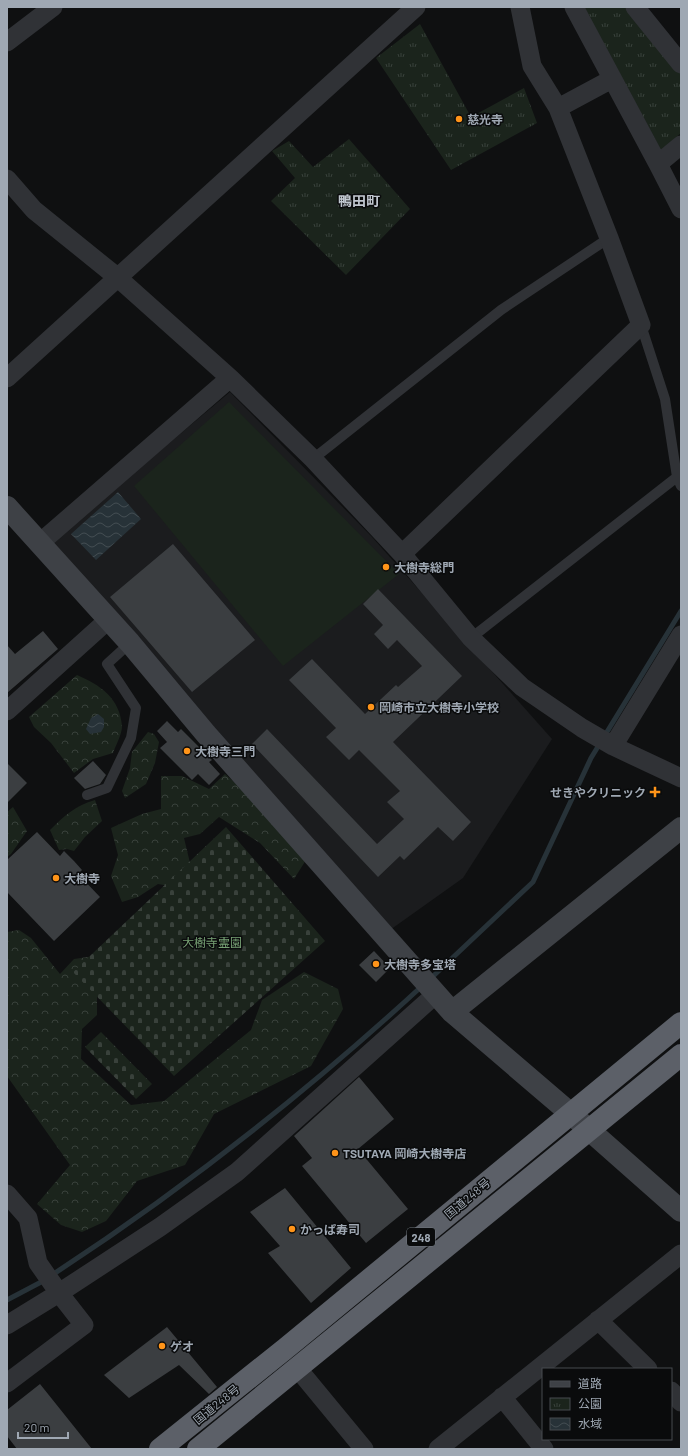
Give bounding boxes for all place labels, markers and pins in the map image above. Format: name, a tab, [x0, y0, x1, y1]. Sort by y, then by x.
place label: 慈光寺	[467, 112, 503, 126]
marker: 慈光寺	[454, 114, 464, 124]
place label: 大樹寺総門	[394, 560, 454, 574]
marker: 大樹寺総門	[381, 562, 391, 572]
place label: 岡崎市立大樹寺小学校	[379, 700, 499, 714]
marker: 岡崎市立大樹寺小学校	[366, 702, 376, 712]
place label: 大樹寺三門	[195, 744, 255, 758]
marker: 大樹寺三門	[182, 746, 192, 756]
place label: せきやクリニック	[550, 785, 646, 799]
marker: せきやクリニック	[649, 786, 661, 798]
place label: 大樹寺	[64, 871, 100, 885]
marker: 大樹寺	[51, 873, 61, 883]
place label: 大樹寺多宝塔	[384, 957, 456, 971]
marker: 大樹寺多宝塔	[371, 959, 381, 969]
place label: TSUTAYA 岡崎大樹寺店	[343, 1146, 466, 1160]
marker: TSUTAYA 岡崎大樹寺店	[330, 1148, 340, 1158]
place label: かっぱ寿司	[300, 1222, 360, 1236]
marker: かっぱ寿司	[287, 1224, 297, 1234]
place label: ゲオ	[170, 1339, 194, 1353]
marker: ゲオ	[157, 1341, 167, 1351]

